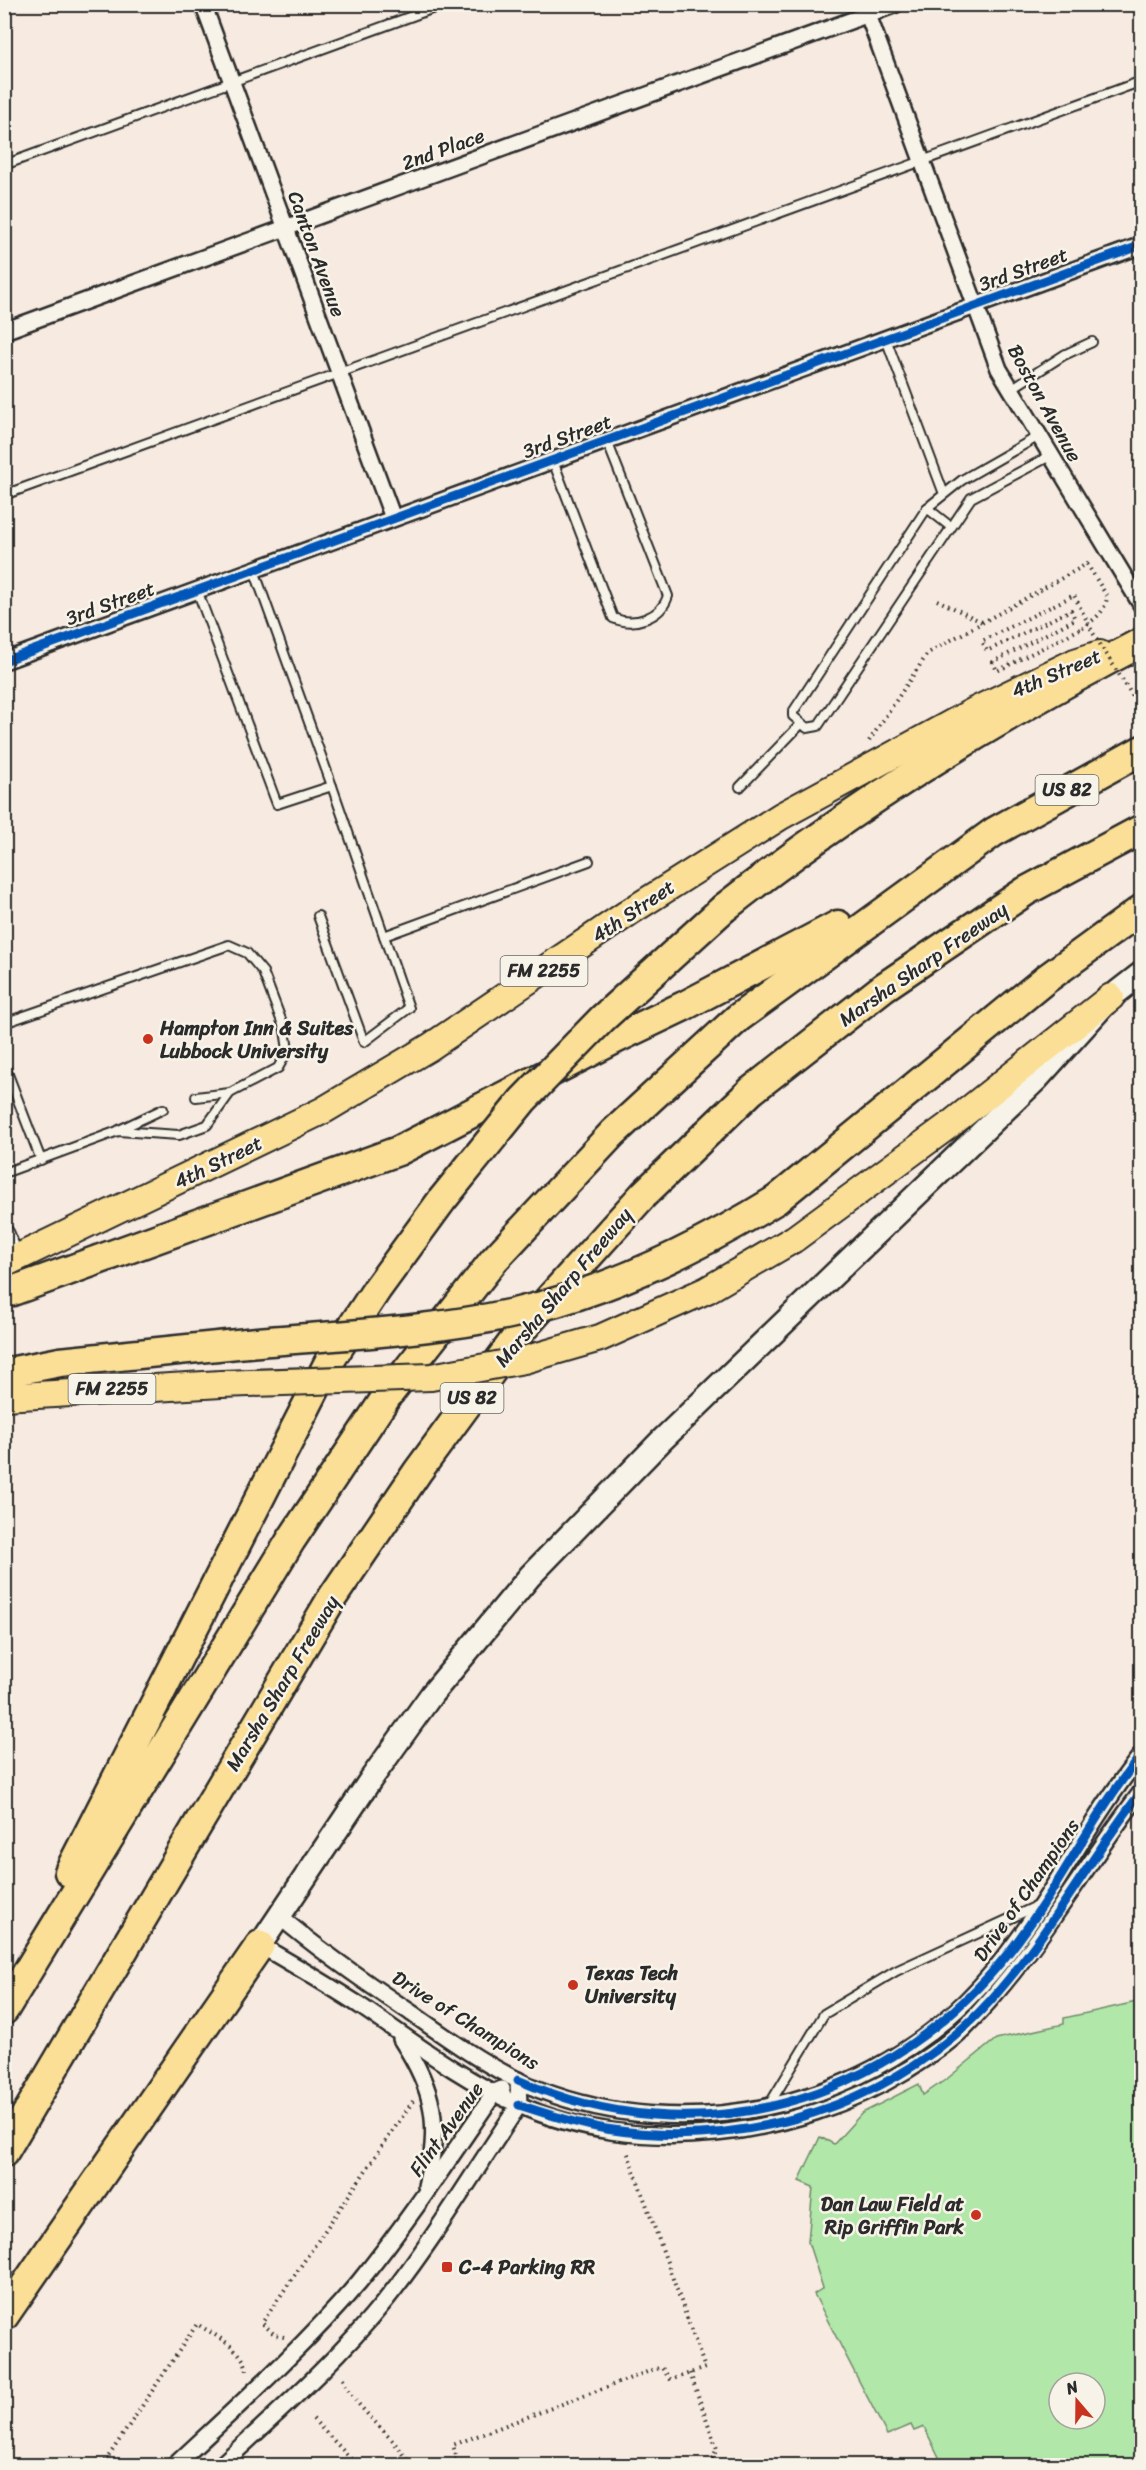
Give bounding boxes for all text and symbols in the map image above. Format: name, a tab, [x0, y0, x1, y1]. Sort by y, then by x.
street label: 2nd Place	[397, 118, 490, 181]
street label: Canton Avenue	[277, 186, 356, 322]
street label: 3rd Street	[973, 237, 1073, 302]
street label: Boston Avenue	[998, 338, 1092, 469]
street label: 3rd Street	[517, 404, 617, 469]
street label: 3rd Street	[60, 571, 160, 636]
street label: 4th Street	[1006, 639, 1107, 708]
road number: US 82	[1036, 775, 1098, 805]
street label: 4th Street	[584, 870, 683, 952]
street label: Marsha Sharp Freeway	[831, 892, 1016, 1036]
road number: FM 2255	[500, 956, 588, 986]
place label: Hampton Inn & Suites Lubbock University	[159, 1011, 354, 1069]
marker: Hampton Inn & Suites Lubbock University	[141, 1032, 155, 1046]
street label: 4th Street	[168, 1126, 269, 1199]
street label: Marsha Sharp Freeway	[486, 1199, 642, 1375]
road number: FM 2255	[68, 1374, 156, 1404]
road number: US 82	[440, 1383, 504, 1413]
street label: Marsha Sharp Freeway	[216, 1588, 349, 1778]
street label: Drive of Champions	[964, 1811, 1090, 1969]
place label: Texas Tech University	[585, 1956, 679, 2014]
street label: Drive of Champions	[385, 1961, 547, 2080]
marker: Texas Tech University	[566, 1978, 580, 1992]
street label: Flint Avenue	[400, 2074, 493, 2184]
place label: Dan Law Field at Rip Griffin Park	[821, 2187, 964, 2245]
marker: Dan Law Field at Rip Griffin Park	[969, 2208, 983, 2222]
place label: C-4 Parking RR	[458, 2250, 595, 2285]
marker: C-4 Parking RR	[440, 2260, 454, 2274]
north arrow	[1047, 2371, 1107, 2431]
text: N	[1061, 2372, 1083, 2403]

